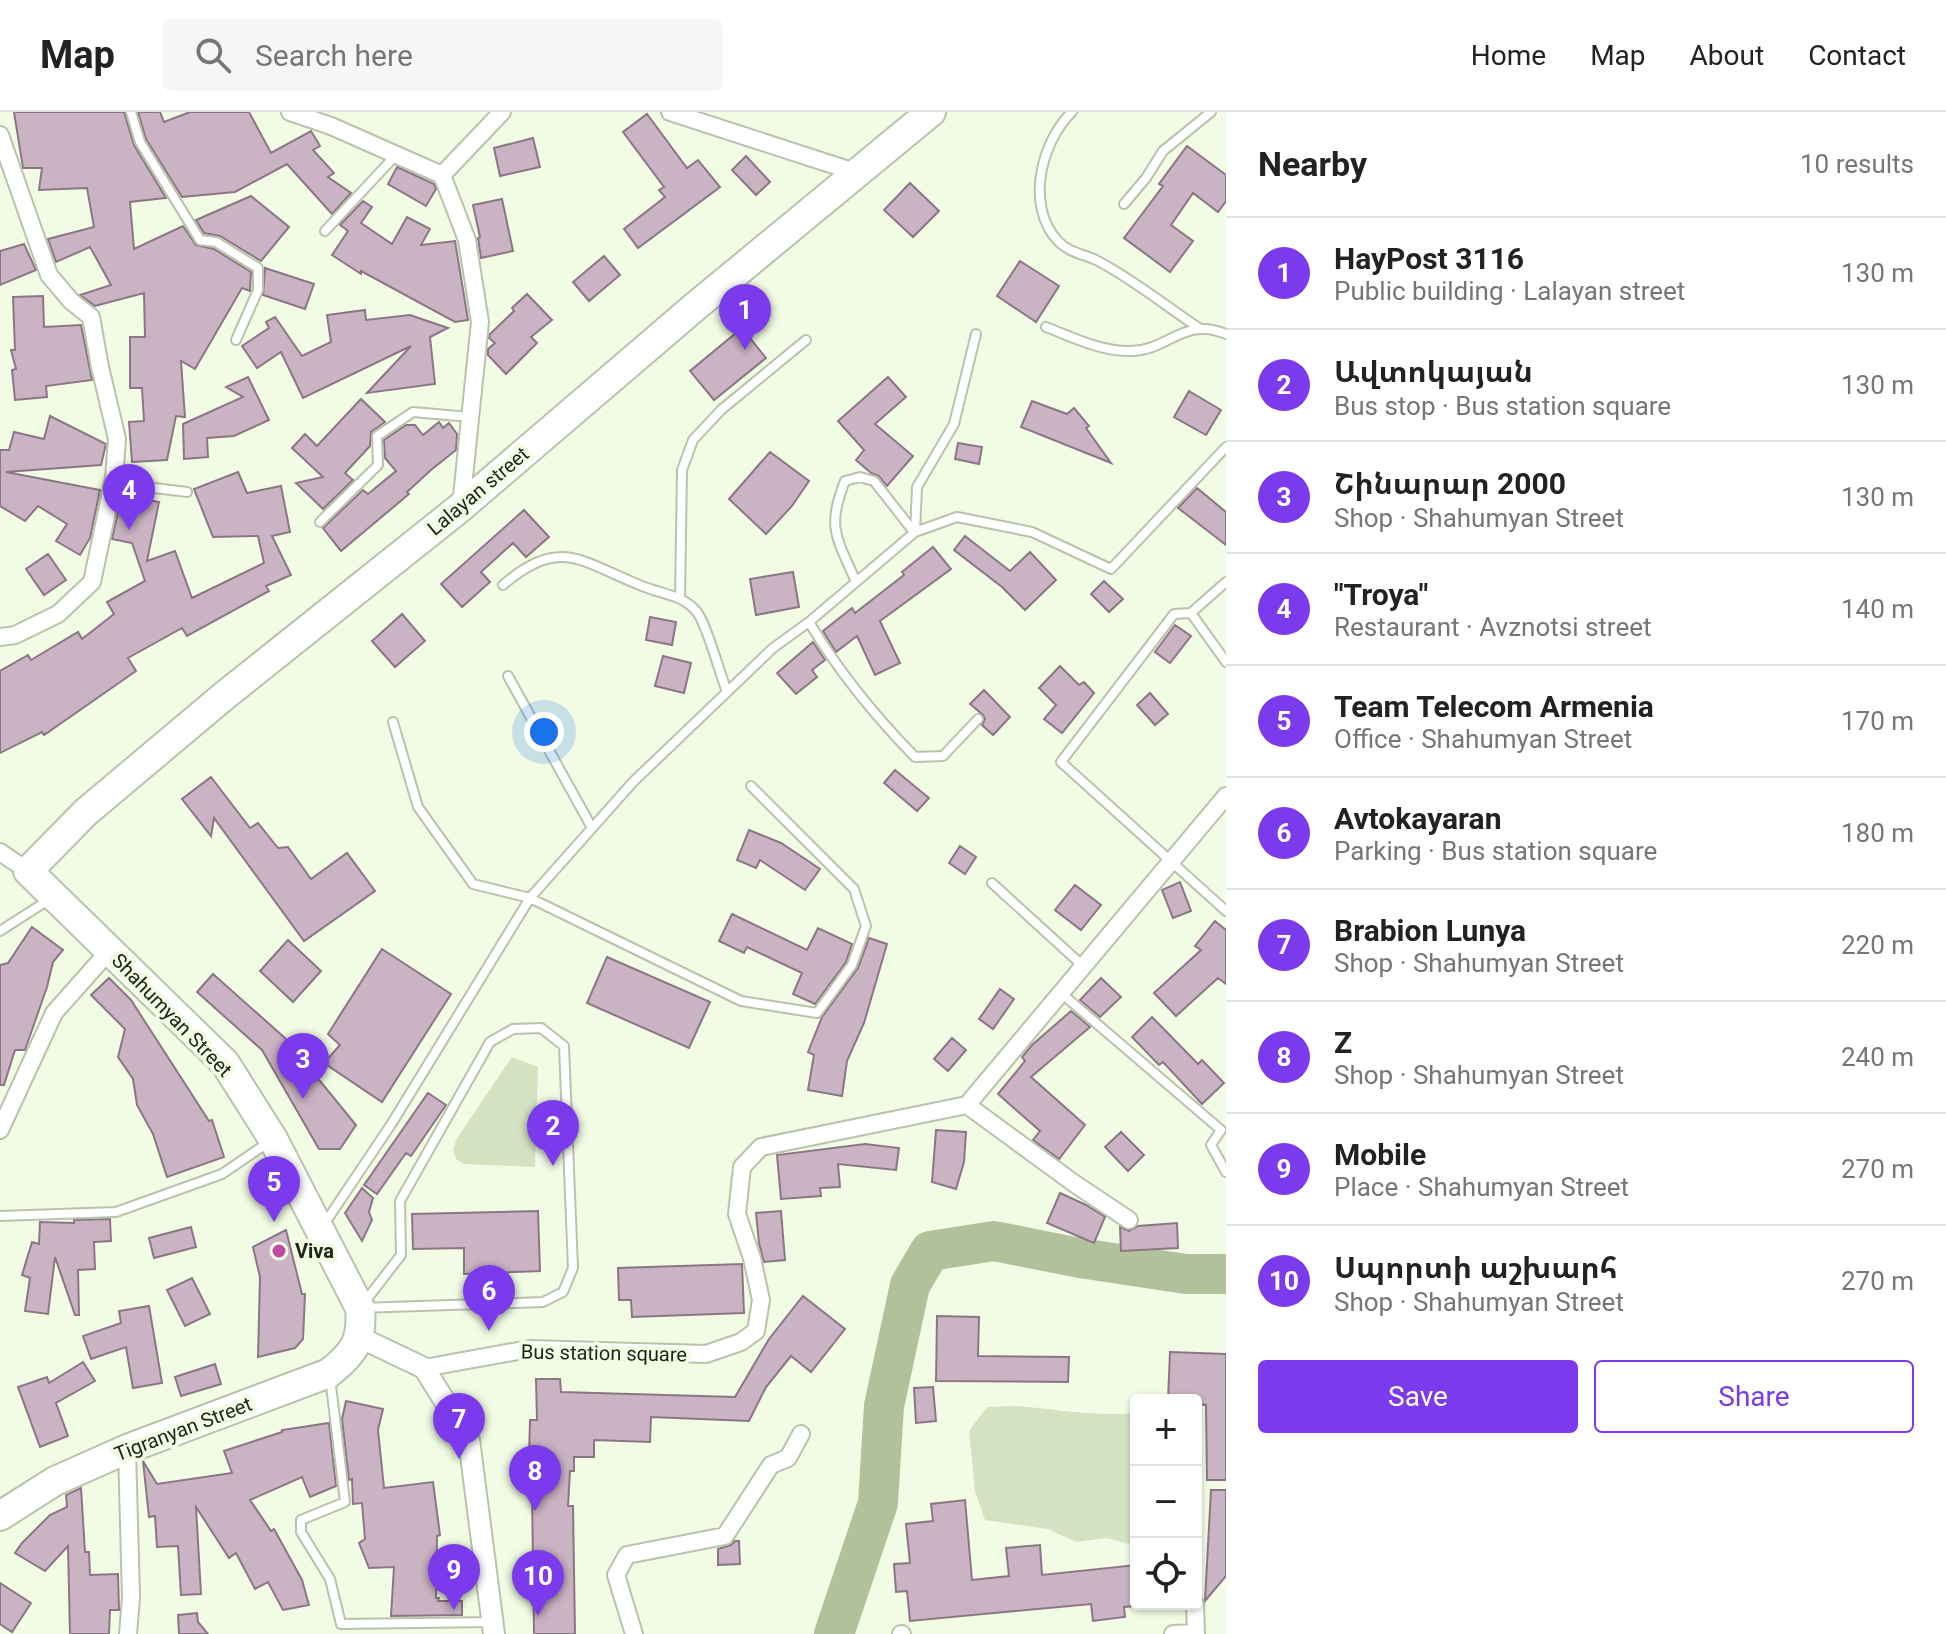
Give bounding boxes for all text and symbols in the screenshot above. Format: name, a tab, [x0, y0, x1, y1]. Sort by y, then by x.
search box	[163, 19, 723, 91]
text: Map	[40, 33, 115, 77]
icon: search	[191, 33, 235, 77]
text: Search here	[255, 38, 413, 73]
text: Home	[1471, 39, 1546, 72]
text: Map	[1590, 39, 1646, 72]
text: About	[1690, 39, 1764, 72]
text: Contact	[1808, 39, 1906, 72]
text: Nearby	[1258, 144, 1367, 184]
text: 10 results	[1800, 149, 1914, 179]
text: HayPost 3116	[1334, 241, 1524, 276]
text: 1	[1277, 258, 1291, 288]
text: 130 m	[1841, 258, 1914, 288]
text: Public building · Lalayan street	[1334, 276, 1685, 306]
pin: 1	[719, 284, 771, 350]
text: Ավտոկայան	[1334, 354, 1533, 389]
text: 2	[1277, 370, 1291, 400]
text: 130 m	[1841, 370, 1914, 400]
text: Bus stop · Bus station square	[1334, 391, 1671, 421]
street label: Lalayan street	[423, 442, 533, 540]
pin: 4	[103, 464, 155, 530]
text: Շինարար 2000	[1334, 466, 1566, 501]
text: 3	[1277, 482, 1291, 512]
text: 130 m	[1841, 482, 1914, 512]
text: Shop · Shahumyan Street	[1334, 503, 1624, 533]
text: "Troya"	[1334, 577, 1428, 612]
text: 4	[1277, 594, 1291, 624]
text: 140 m	[1841, 594, 1914, 624]
text: Restaurant · Avznotsi street	[1334, 612, 1651, 642]
text: Team Telecom Armenia	[1334, 689, 1654, 724]
text: 5	[1277, 706, 1291, 736]
text: 170 m	[1841, 706, 1914, 736]
your location	[524, 712, 564, 752]
text: Office · Shahumyan Street	[1334, 724, 1632, 754]
text: Avtokayaran	[1334, 801, 1501, 836]
text: 6	[1277, 818, 1291, 848]
text: 180 m	[1841, 818, 1914, 848]
text: Parking · Bus station square	[1334, 836, 1657, 866]
text: Brabion Lunya	[1334, 913, 1526, 948]
text: 7	[1277, 930, 1291, 960]
text: 220 m	[1841, 930, 1914, 960]
street label: Shahumyan Street	[107, 948, 237, 1082]
text: Shop · Shahumyan Street	[1334, 948, 1624, 978]
text: Z	[1334, 1025, 1352, 1060]
pin: 3	[277, 1033, 329, 1099]
text: 8	[1277, 1042, 1291, 1072]
text: 240 m	[1841, 1042, 1914, 1072]
text: Shop · Shahumyan Street	[1334, 1060, 1624, 1090]
pin: 2	[527, 1100, 579, 1166]
text: Mobile	[1334, 1137, 1426, 1172]
text: 9	[1277, 1154, 1291, 1184]
text: 270 m	[1841, 1154, 1914, 1184]
pin: 5	[248, 1156, 300, 1222]
text: Place · Shahumyan Street	[1334, 1172, 1629, 1202]
place label: Viva	[295, 1239, 334, 1263]
marker: Viva	[270, 1242, 288, 1260]
text: Սպորտի աշխարհ	[1334, 1250, 1618, 1285]
pin: 6	[463, 1265, 515, 1331]
text: 10	[1269, 1266, 1299, 1296]
text: 270 m	[1841, 1266, 1914, 1296]
text: Shop · Shahumyan Street	[1334, 1287, 1624, 1317]
street label: Bus station square	[521, 1340, 687, 1366]
button: Save	[1258, 1360, 1578, 1433]
button: Share	[1594, 1360, 1914, 1433]
street label: Tigranyan Street	[111, 1392, 255, 1466]
pin: 7	[433, 1393, 485, 1459]
map controls	[1130, 1394, 1202, 1610]
button: +	[1130, 1394, 1202, 1466]
pin: 8	[509, 1445, 561, 1511]
button: −	[1130, 1466, 1202, 1538]
button: locate	[1130, 1538, 1202, 1610]
pin: 9	[428, 1544, 480, 1610]
pin: 10	[512, 1550, 564, 1616]

